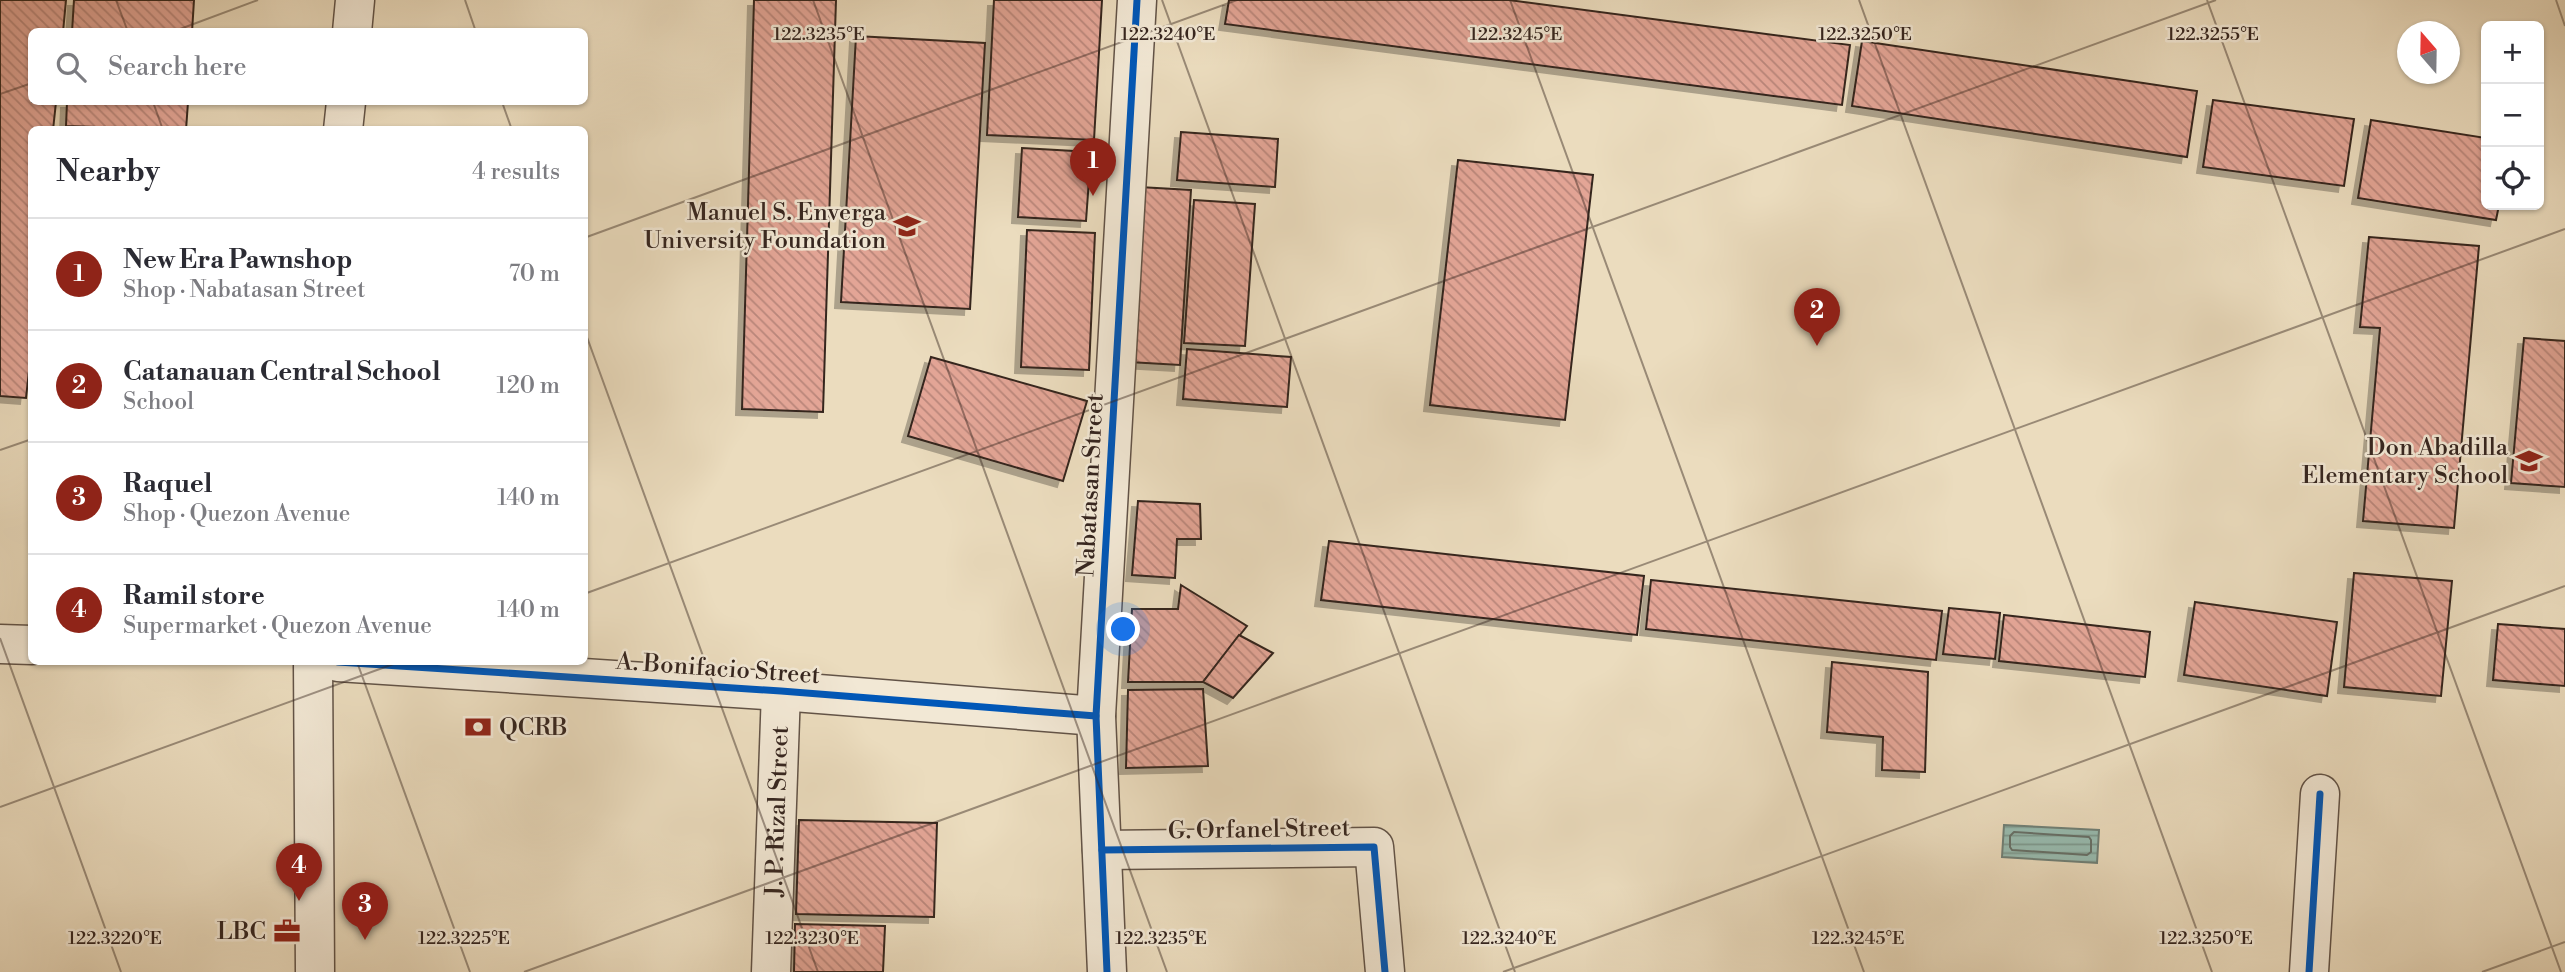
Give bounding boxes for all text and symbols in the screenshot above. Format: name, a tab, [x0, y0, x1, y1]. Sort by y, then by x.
north arrow	[2397, 21, 2460, 84]
map controls	[2481, 21, 2544, 210]
button: +	[2481, 21, 2544, 84]
text: 122.3235°E	[773, 23, 865, 46]
text: 122.3240°E	[1121, 23, 1215, 46]
text: 122.3245°E	[1470, 23, 1562, 46]
text: 122.3250°E	[1818, 23, 1912, 46]
text: 122.3255°E	[2167, 23, 2259, 46]
search box	[28, 28, 588, 105]
icon: search	[52, 48, 90, 86]
text: Search here	[108, 51, 247, 83]
button: −	[2481, 84, 2544, 147]
pin: 1	[1070, 138, 1116, 196]
button: locate	[2481, 147, 2544, 210]
text: Nearby	[56, 153, 160, 191]
text: 4 results	[472, 158, 560, 186]
place label: Manuel S. Enverga University Foundation	[644, 198, 887, 256]
school or university icon: Manuel S. Enverga University Foundation	[892, 211, 922, 241]
text: New Era Pawnshop	[123, 244, 352, 276]
text: 1	[73, 260, 85, 288]
text: 70 m	[509, 260, 560, 288]
text: Shop · Nabatasan Street	[123, 276, 365, 304]
pin: 2	[1794, 288, 1840, 346]
text: Catanauan Central School	[123, 356, 440, 388]
text: 2	[72, 372, 86, 400]
text: 120 m	[496, 372, 560, 400]
text: School	[123, 388, 194, 416]
street label: Nabatasan Street	[1071, 392, 1111, 577]
place label: Don Abadilla Elementary School	[2302, 433, 2509, 491]
school or university icon: Don Abadilla Elementary School	[2514, 446, 2544, 476]
text: Raquel	[123, 468, 212, 500]
text: 3	[72, 484, 86, 512]
text: 140 m	[497, 484, 560, 512]
text: Shop · Quezon Avenue	[123, 500, 350, 528]
text: Ramil store	[123, 580, 265, 612]
text: 4	[71, 596, 87, 624]
text: 140 m	[497, 596, 560, 624]
text: Supermarket · Quezon Avenue	[123, 612, 432, 640]
your location	[1106, 612, 1140, 646]
street label: A. Bonifacio Street	[614, 647, 822, 691]
bank icon: QCRB	[463, 712, 493, 742]
place label: QCRB	[499, 713, 568, 743]
street label: J. P. Rizal Street	[760, 725, 796, 898]
street label: G. Orfanel Street	[1168, 813, 1351, 847]
pin: 4	[276, 843, 322, 901]
pin: 3	[342, 882, 388, 940]
office icon: LBC	[272, 916, 302, 946]
place label: LBC	[217, 917, 266, 947]
text: 122.3220°E	[68, 927, 162, 950]
text: 122.3225°E	[418, 927, 510, 950]
text: 122.3230°E	[765, 927, 859, 950]
text: 122.3235°E	[1115, 927, 1207, 950]
text: 122.3240°E	[1462, 927, 1556, 950]
text: 122.3245°E	[1812, 927, 1904, 950]
text: 122.3250°E	[2159, 927, 2253, 950]

